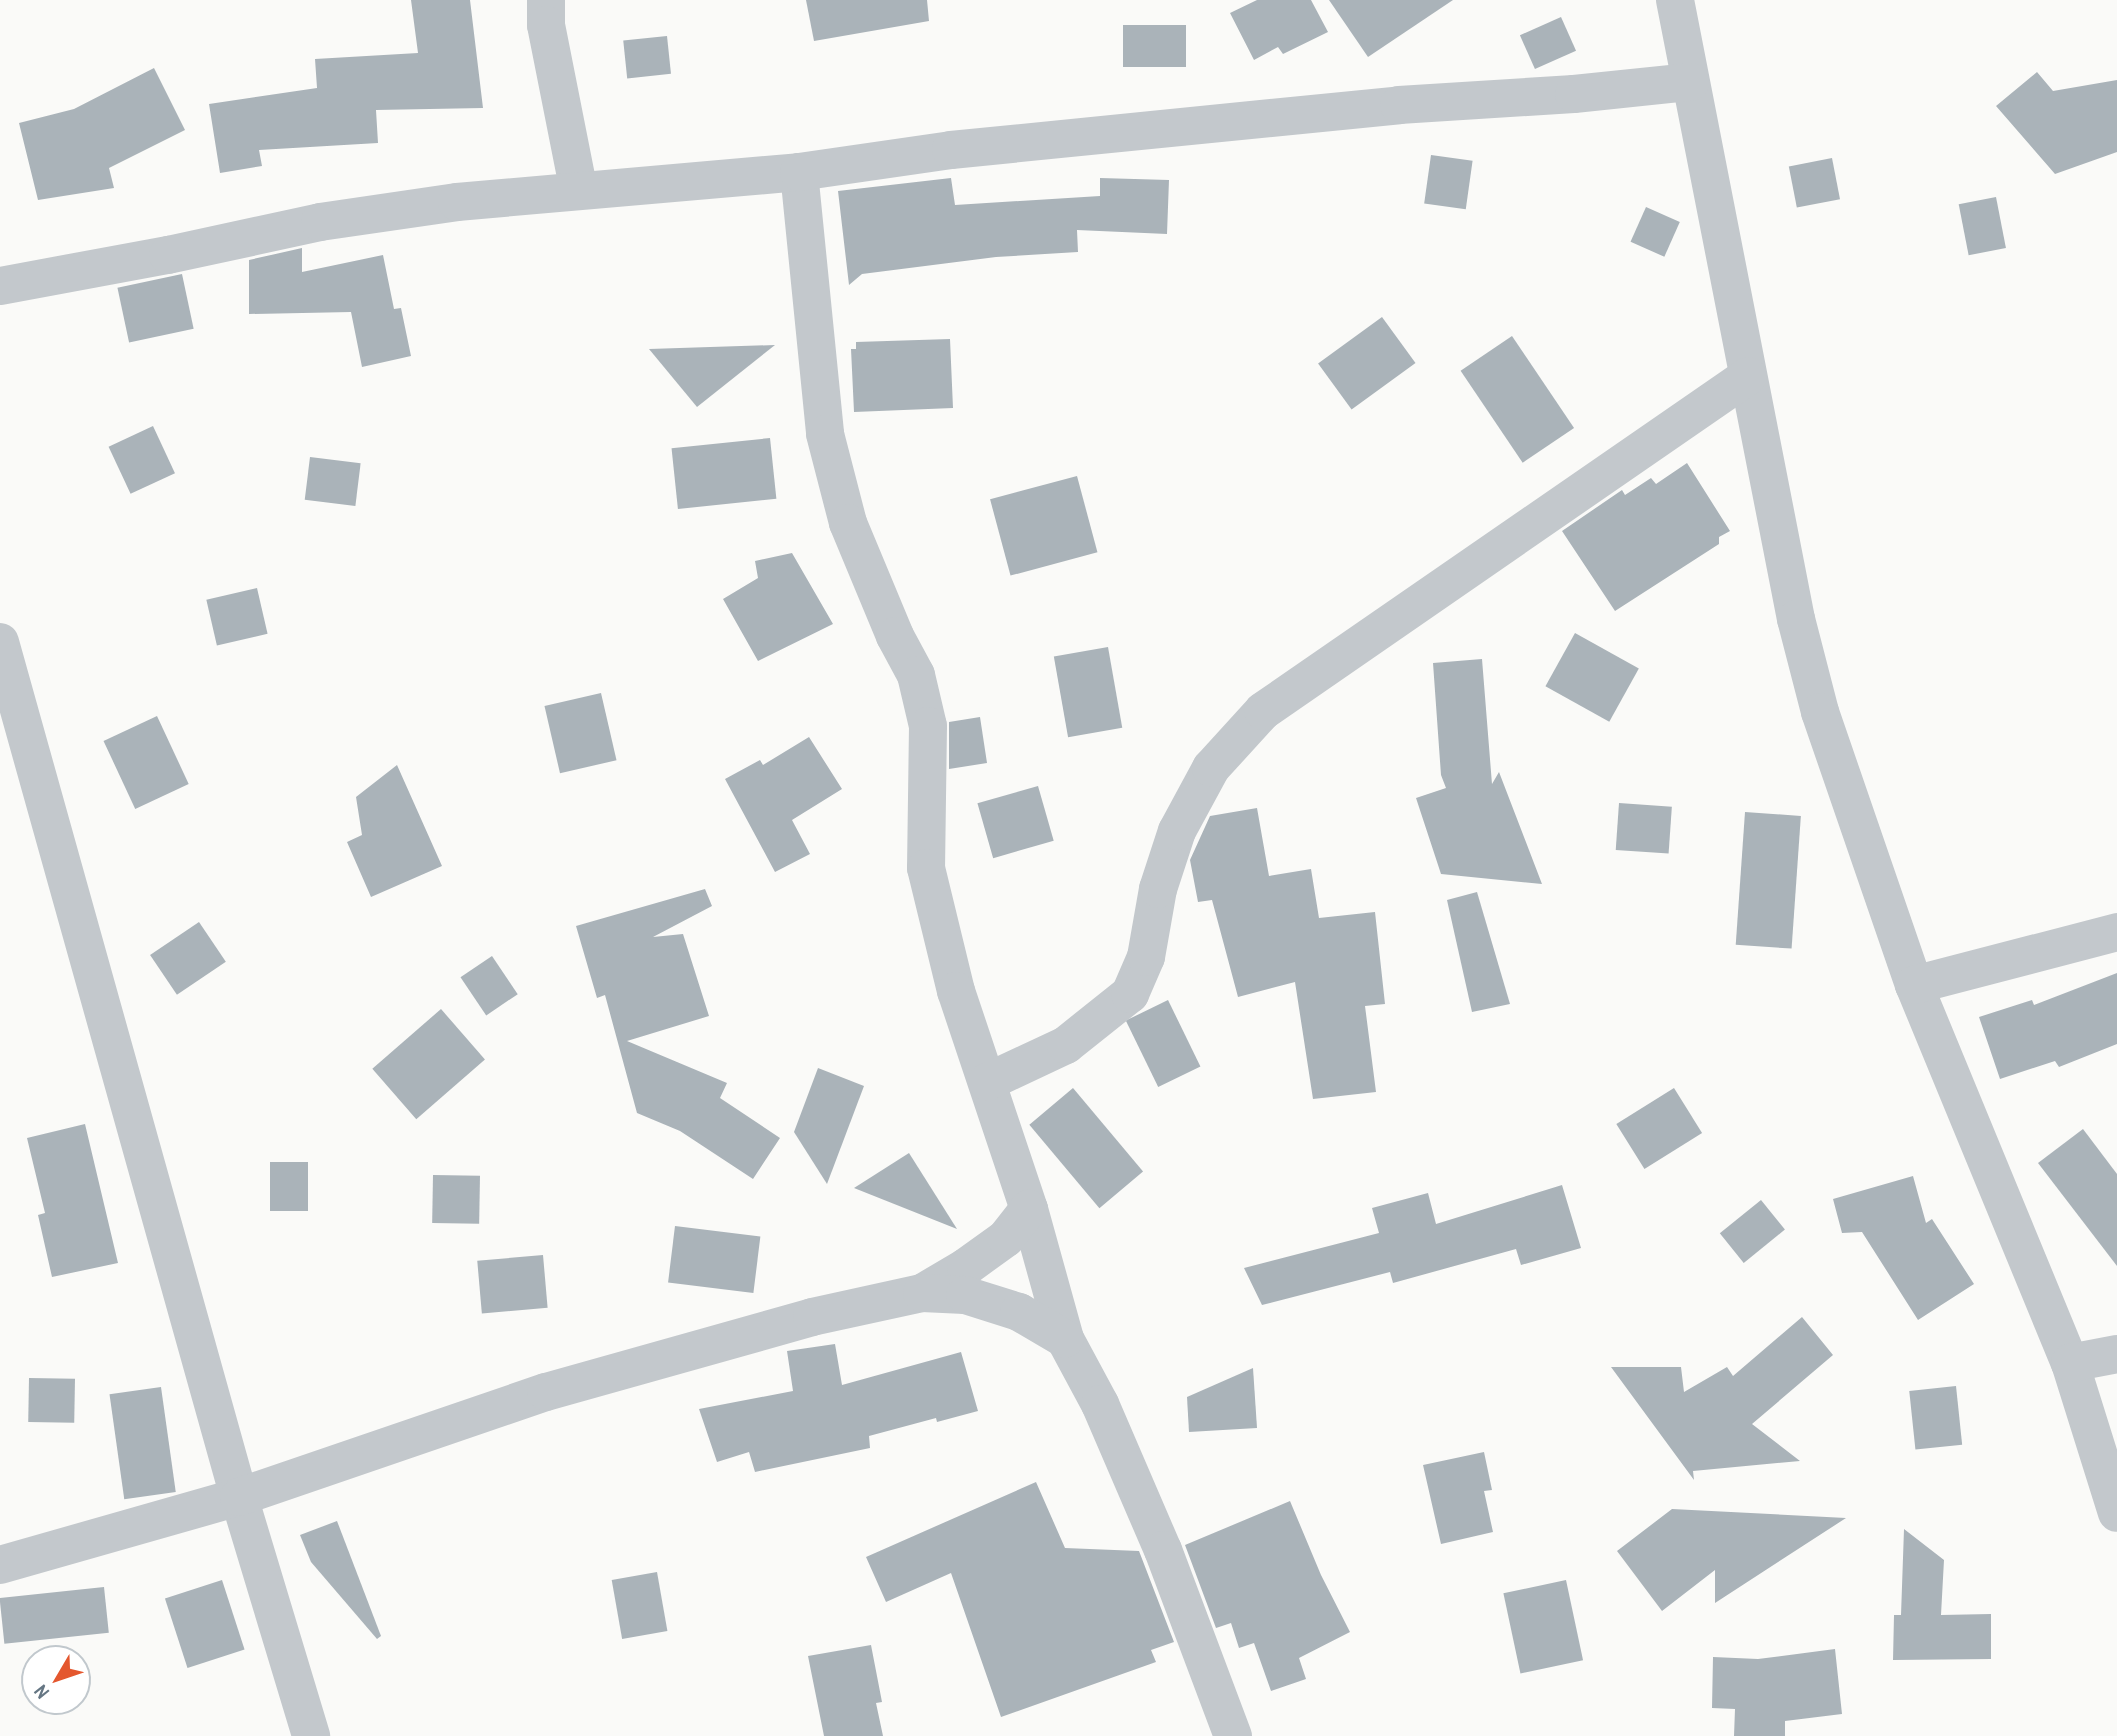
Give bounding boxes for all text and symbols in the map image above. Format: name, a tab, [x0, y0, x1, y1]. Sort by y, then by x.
north arrow	[21, 1645, 91, 1715]
text: N	[28, 1679, 55, 1705]

